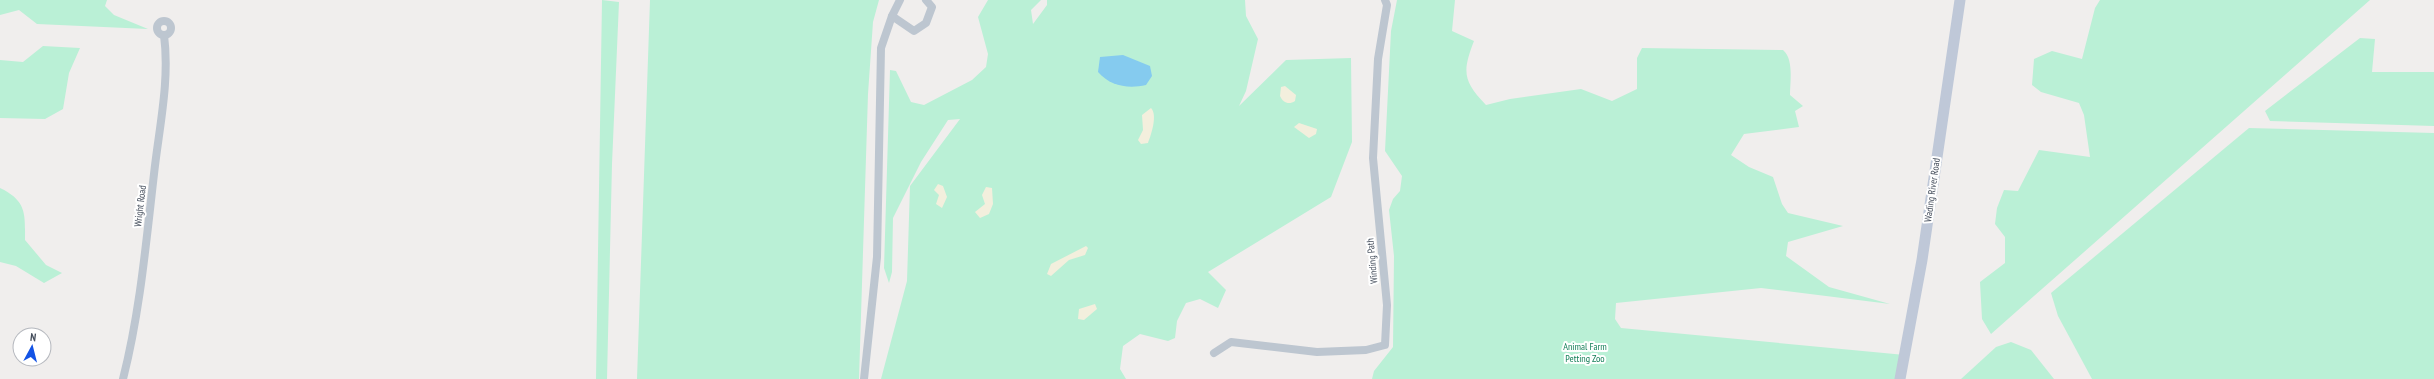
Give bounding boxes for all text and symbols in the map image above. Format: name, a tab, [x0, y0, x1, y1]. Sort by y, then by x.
street label: Wading River Road	[1921, 157, 1943, 223]
street label: Wright Road	[131, 184, 149, 228]
street label: Winding Path	[1364, 238, 1380, 284]
north arrow	[12, 327, 52, 367]
text: N	[29, 330, 37, 344]
park label: Animal Farm Petting Zoo	[1563, 340, 1607, 365]

